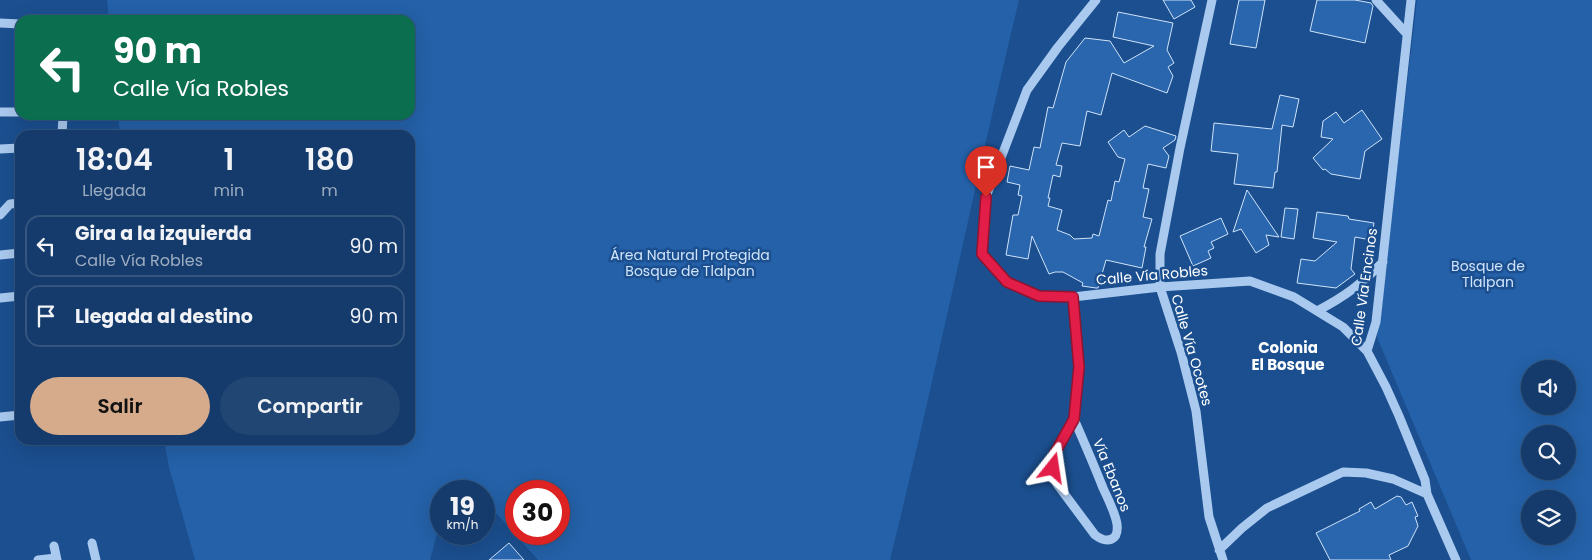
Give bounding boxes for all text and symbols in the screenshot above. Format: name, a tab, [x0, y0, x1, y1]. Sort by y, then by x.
text: 90 m	[113, 26, 202, 75]
icon: left	[30, 35, 95, 100]
text: Calle Vía Robles	[113, 73, 289, 104]
text: 18:04	[76, 138, 153, 181]
text: 1	[223, 138, 234, 181]
text: 180	[305, 138, 354, 181]
pin	[965, 146, 1007, 197]
icon: arrive	[972, 153, 1000, 181]
text: Llegada	[82, 179, 146, 202]
text: min	[214, 179, 244, 202]
text: m	[321, 179, 338, 202]
text: Gira a la izquierda	[75, 220, 252, 247]
street label: Calle Vía Encinos	[1346, 227, 1382, 347]
icon: left	[32, 232, 60, 260]
text: 90 m	[349, 233, 398, 260]
park label: Área Natural Protegida Bosque de Tlalpan	[610, 245, 770, 281]
text: Calle Vía Robles	[75, 249, 203, 272]
park label: Bosque de Tlalpan	[1451, 256, 1525, 292]
street label: Calle Vía Robles	[1095, 260, 1209, 290]
street label: Calle Vía Ocotes	[1167, 292, 1217, 408]
icon: arrive	[32, 302, 60, 330]
text: Llegada al destino	[75, 303, 253, 330]
text: 90 m	[349, 303, 398, 330]
district label: Colonia El Bosque	[1251, 337, 1325, 375]
map controls	[1521, 360, 1576, 545]
button: sound	[1521, 360, 1576, 415]
button: Salir	[30, 377, 210, 435]
button: Compartir	[220, 377, 400, 435]
button: search	[1521, 425, 1576, 480]
street label: Vía Ebanos	[1088, 435, 1136, 515]
position arrow	[1026, 441, 1078, 493]
speed limit sign: 30	[505, 480, 570, 545]
text: 19	[450, 489, 475, 524]
button: layers	[1521, 490, 1576, 545]
text: km/h	[447, 516, 478, 533]

